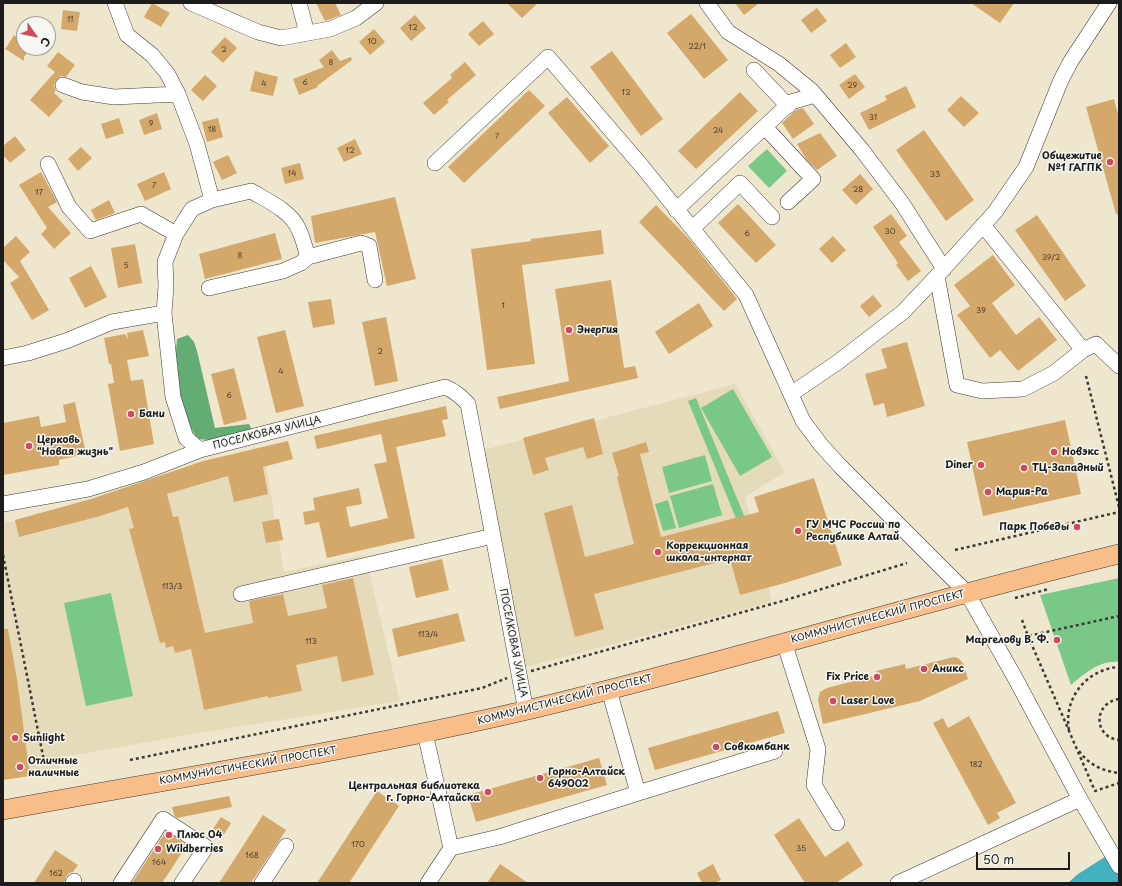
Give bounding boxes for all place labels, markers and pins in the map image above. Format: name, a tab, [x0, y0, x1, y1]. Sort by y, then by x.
place label: Общежитие №1 ГАГПК	[1042, 150, 1102, 174]
marker: Общежитие №1 ГАГПК	[1105, 157, 1115, 167]
place label: Энергия	[577, 324, 618, 336]
marker: Энергия	[564, 325, 574, 335]
place label: Бани	[139, 408, 165, 420]
marker: Бани	[126, 409, 136, 419]
place label: Церковь "Новая жизнь"	[37, 434, 113, 458]
marker: Церковь "Новая жизнь"	[24, 441, 34, 451]
place label: Новэкс	[1062, 446, 1099, 458]
marker: Новэкс	[1049, 447, 1059, 457]
place label: Diner	[945, 459, 973, 471]
marker: Diner	[976, 460, 986, 470]
place label: ТЦ-Западный	[1032, 462, 1104, 474]
marker: ТЦ-Западный	[1019, 463, 1029, 473]
place label: Мария-Ра	[996, 486, 1048, 498]
marker: Мария-Ра	[983, 487, 993, 497]
place label: ГУ МЧС России по Республике Алтай	[806, 519, 900, 542]
place label: Парк Победы	[999, 521, 1069, 533]
marker: Парк Победы	[1072, 522, 1082, 532]
marker: ГУ МЧС России по Республике Алтай	[793, 526, 803, 536]
place label: Коррекционная школа-интернат	[666, 540, 752, 564]
marker: Коррекционная школа-интернат	[653, 547, 663, 557]
place label: Маргелову В. Ф.	[966, 634, 1049, 646]
marker: Маргелову В. Ф.	[1052, 635, 1062, 645]
place label: Аникс	[932, 663, 964, 675]
marker: Аникс	[919, 664, 929, 674]
place label: Fix Price	[826, 671, 869, 683]
marker: Fix Price	[872, 672, 882, 682]
place label: Laser Love	[841, 695, 894, 707]
marker: Laser Love	[828, 696, 838, 706]
place label: Sunlight	[23, 732, 65, 744]
marker: Sunlight	[10, 733, 20, 743]
place label: Совкомбанк	[724, 741, 790, 753]
marker: Совкомбанк	[711, 742, 721, 752]
place label: Отличные наличные	[28, 755, 79, 778]
marker: Отличные наличные	[15, 762, 25, 772]
place label: Горно-Алтайск 649002	[548, 766, 625, 790]
marker: Горно-Алтайск 649002	[535, 773, 545, 783]
place label: Центральная библиотека г. Горно-Алтайска	[349, 780, 480, 804]
marker: Центральная библиотека г. Горно-Алтайска	[483, 787, 493, 797]
place label: Плюс 04	[177, 829, 222, 841]
marker: Плюс 04	[164, 830, 174, 840]
place label: Wildberries	[166, 843, 223, 855]
marker: Wildberries	[153, 844, 163, 854]

